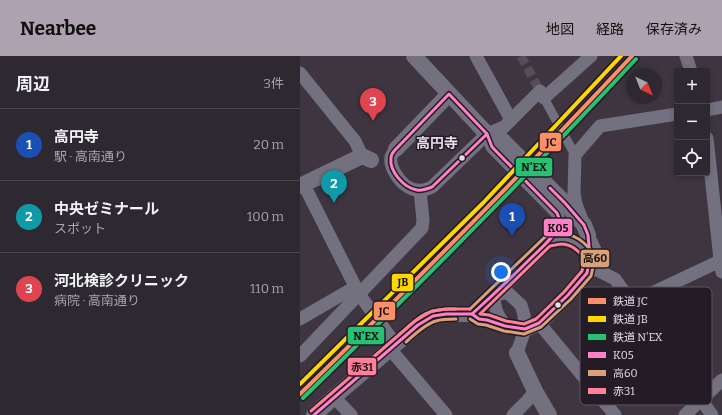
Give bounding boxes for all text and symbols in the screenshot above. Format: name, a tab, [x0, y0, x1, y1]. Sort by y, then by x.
text: Nearbee	[20, 17, 96, 40]
text: 地図	[546, 21, 574, 38]
text: 経路	[596, 21, 624, 38]
text: 保存済み	[646, 21, 702, 38]
north arrow	[626, 68, 662, 104]
map controls	[674, 68, 710, 176]
button: +	[674, 68, 710, 104]
text: 周辺	[16, 74, 50, 95]
text: 3件	[264, 76, 284, 91]
pin: 3	[360, 88, 386, 121]
button: −	[674, 104, 710, 140]
text: 高円寺	[54, 128, 99, 146]
line badge: JC	[539, 132, 562, 152]
district label: 高円寺	[416, 135, 458, 152]
text: JC	[545, 136, 556, 149]
text: 1	[26, 137, 32, 152]
text: 20 m	[254, 137, 284, 152]
button: locate	[674, 140, 710, 176]
text: 駅 · 高南通り	[54, 149, 127, 164]
unlabelled marker	[457, 153, 467, 163]
line badge: N'EX	[515, 157, 553, 177]
text: N'EX	[521, 161, 547, 174]
pin: 2	[321, 170, 347, 203]
text: 中央ゼミナール	[54, 200, 159, 218]
pin: 1	[499, 203, 525, 236]
text: 2	[25, 209, 33, 224]
text: 100 m	[247, 209, 284, 224]
line badge: K05	[543, 218, 573, 237]
text: スポット	[54, 221, 106, 236]
text: K05	[548, 222, 568, 235]
line badge: 高60	[580, 249, 610, 268]
text: 高60	[583, 252, 607, 265]
your location	[491, 262, 511, 282]
text: 河北検診クリニック	[54, 272, 189, 290]
line badge: JB	[391, 273, 414, 292]
text: JB	[397, 276, 408, 289]
text: 3	[25, 281, 33, 296]
text: 110 m	[250, 281, 284, 296]
legend	[580, 287, 712, 405]
text: 病院 · 高南通り	[54, 293, 140, 308]
text: 鉄道 JC	[613, 295, 648, 308]
unlabelled marker	[553, 300, 563, 310]
line badge: JC	[373, 301, 396, 321]
text: JC	[378, 305, 389, 318]
text: 鉄道 JB	[613, 313, 648, 326]
line badge: N'EX	[347, 326, 385, 345]
text: N'EX	[353, 330, 379, 343]
text: 鉄道 N'EX	[613, 331, 663, 344]
text: K05	[613, 349, 634, 362]
line badge: 赤31	[347, 357, 377, 376]
text: 赤31	[351, 361, 373, 374]
text: 高60	[613, 367, 638, 380]
text: 赤31	[613, 385, 635, 398]

